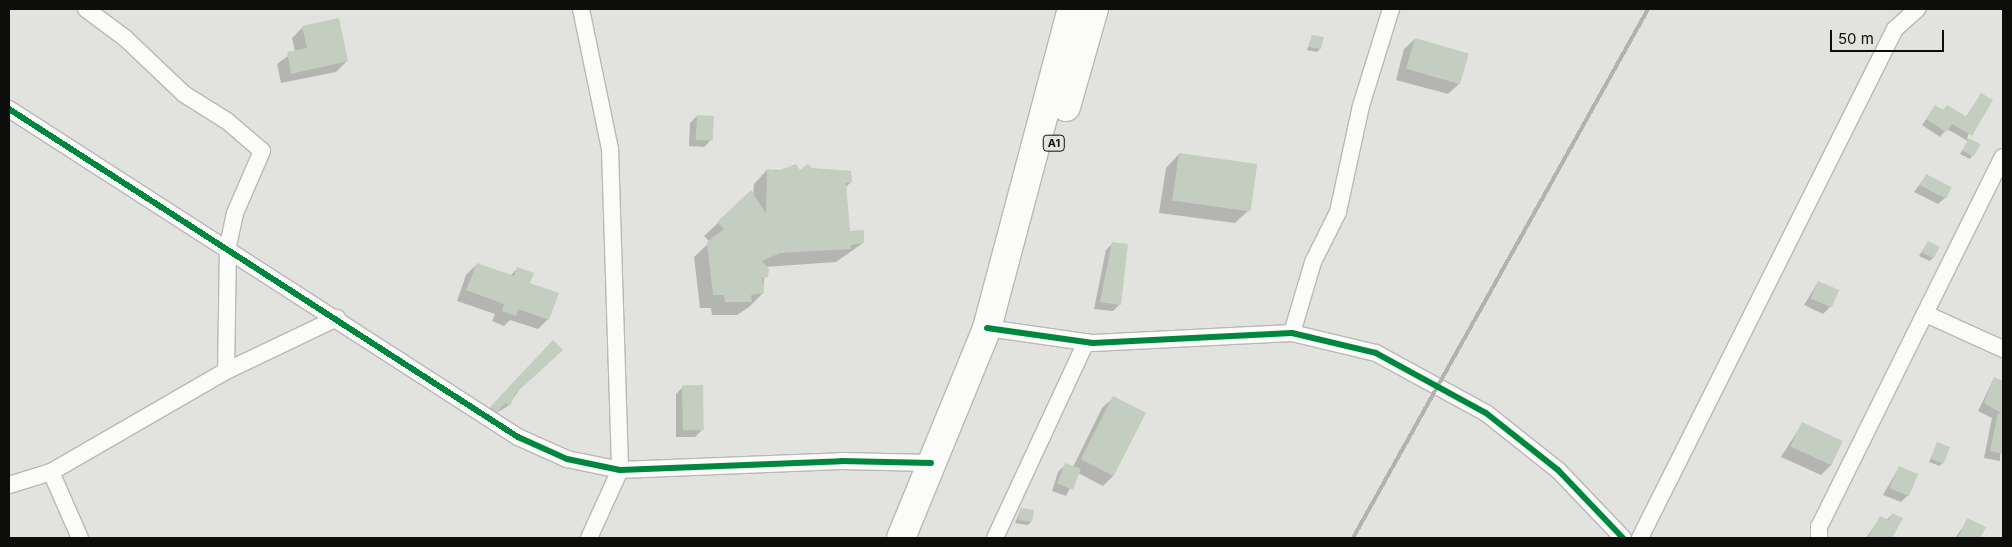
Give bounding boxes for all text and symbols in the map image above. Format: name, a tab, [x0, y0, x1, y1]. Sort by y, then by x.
scale bar	[1832, 20, 1946, 52]
text: 50 m	[1838, 29, 1874, 48]
road number: A1	[1043, 134, 1065, 152]

